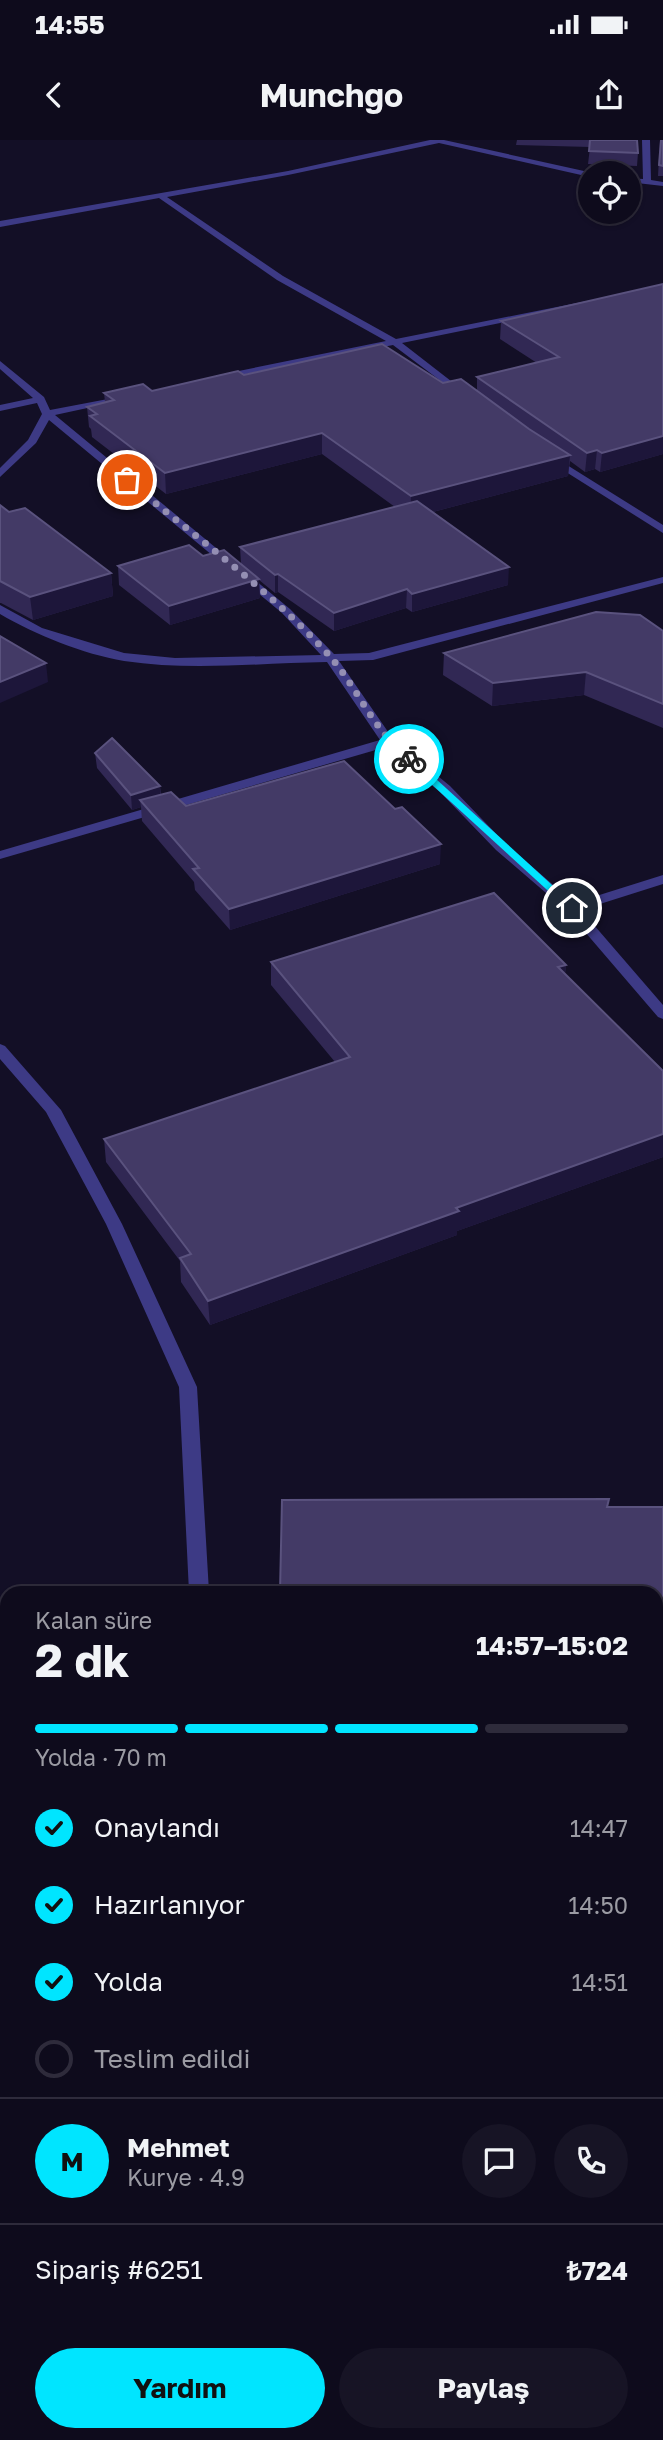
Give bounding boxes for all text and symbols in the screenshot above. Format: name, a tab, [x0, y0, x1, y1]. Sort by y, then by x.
text: 14:55	[35, 9, 105, 40]
icon: back	[35, 76, 73, 114]
text: Munchgo	[260, 76, 403, 114]
icon: share	[590, 76, 628, 114]
map controls	[578, 161, 641, 224]
button: locate	[578, 161, 641, 224]
pin	[97, 450, 157, 510]
icon: bag	[108, 461, 146, 499]
courier	[374, 724, 444, 794]
icon: bike	[390, 740, 428, 778]
pin	[542, 878, 602, 938]
icon: home	[553, 889, 591, 927]
text: Kalan süre	[35, 1606, 152, 1634]
text: 14:57–15:02	[476, 1630, 628, 1661]
text: 2 dk	[35, 1632, 130, 1687]
text: Yolda · 70 m	[35, 1743, 167, 1771]
icon: check	[35, 1809, 73, 1847]
text: Onaylandı	[94, 1812, 220, 1843]
text: 14:47	[570, 1814, 628, 1842]
icon: check	[35, 1886, 73, 1924]
text: Hazırlanıyor	[94, 1889, 245, 1920]
text: 14:50	[568, 1891, 628, 1919]
icon: check	[35, 1963, 73, 2001]
text: Yolda	[94, 1966, 163, 1997]
text: 14:51	[571, 1968, 628, 1996]
text: Teslim edildi	[94, 2043, 251, 2074]
button: chat	[462, 2124, 536, 2198]
button: phone	[554, 2124, 628, 2198]
text: Mehmet	[127, 2132, 230, 2163]
text: M	[60, 2146, 84, 2177]
text: Kurye · 4.9	[127, 2163, 245, 2191]
text: Sipariş #6251	[35, 2254, 203, 2285]
text: ₺724	[567, 2255, 628, 2286]
button: Yardım	[35, 2348, 325, 2428]
button: Paylaş	[339, 2348, 628, 2428]

